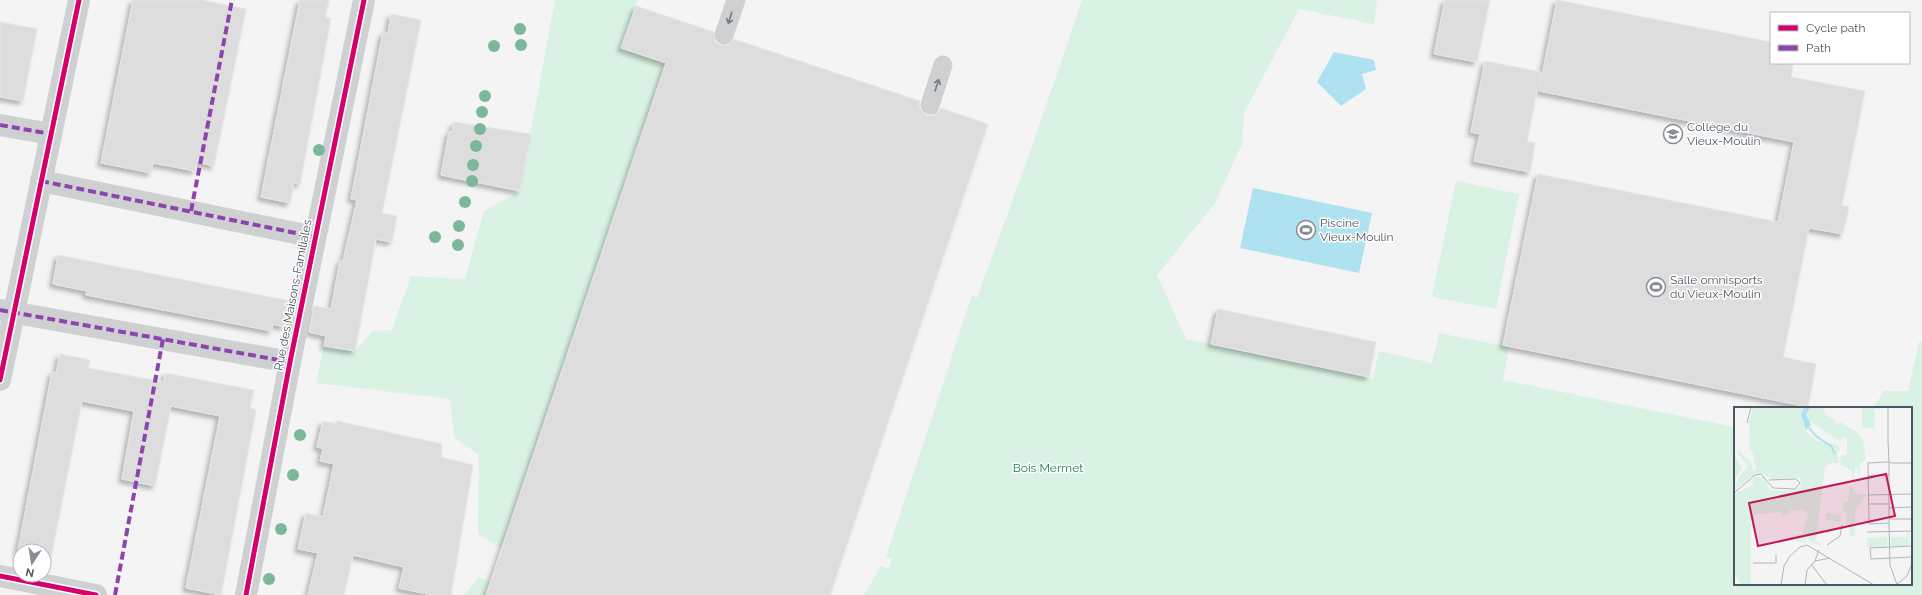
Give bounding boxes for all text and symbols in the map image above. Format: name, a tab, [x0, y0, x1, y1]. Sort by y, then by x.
one-way arrow	[726, 11, 733, 24]
legend	[1770, 12, 1910, 64]
text: Cycle path	[1806, 21, 1865, 35]
text: Path	[1806, 41, 1831, 55]
one-way arrow	[934, 78, 941, 91]
place label: Collège du Vieux-Moulin	[1687, 120, 1760, 148]
school or university icon: Collège du Vieux-Moulin	[1662, 123, 1684, 145]
place label: Piscine Vieux-Moulin	[1320, 216, 1393, 244]
street label: Rue des Maisons-Familiales	[271, 218, 315, 372]
sports icon: Piscine Vieux-Moulin	[1295, 219, 1317, 241]
place label: Salle omnisports du Vieux-Moulin	[1670, 273, 1763, 301]
sports icon: Salle omnisports du Vieux-Moulin	[1645, 276, 1667, 298]
inset map	[1734, 407, 1912, 585]
park label: Bois Mermet	[1013, 461, 1083, 475]
north arrow	[12, 543, 52, 583]
text: N	[25, 565, 35, 580]

